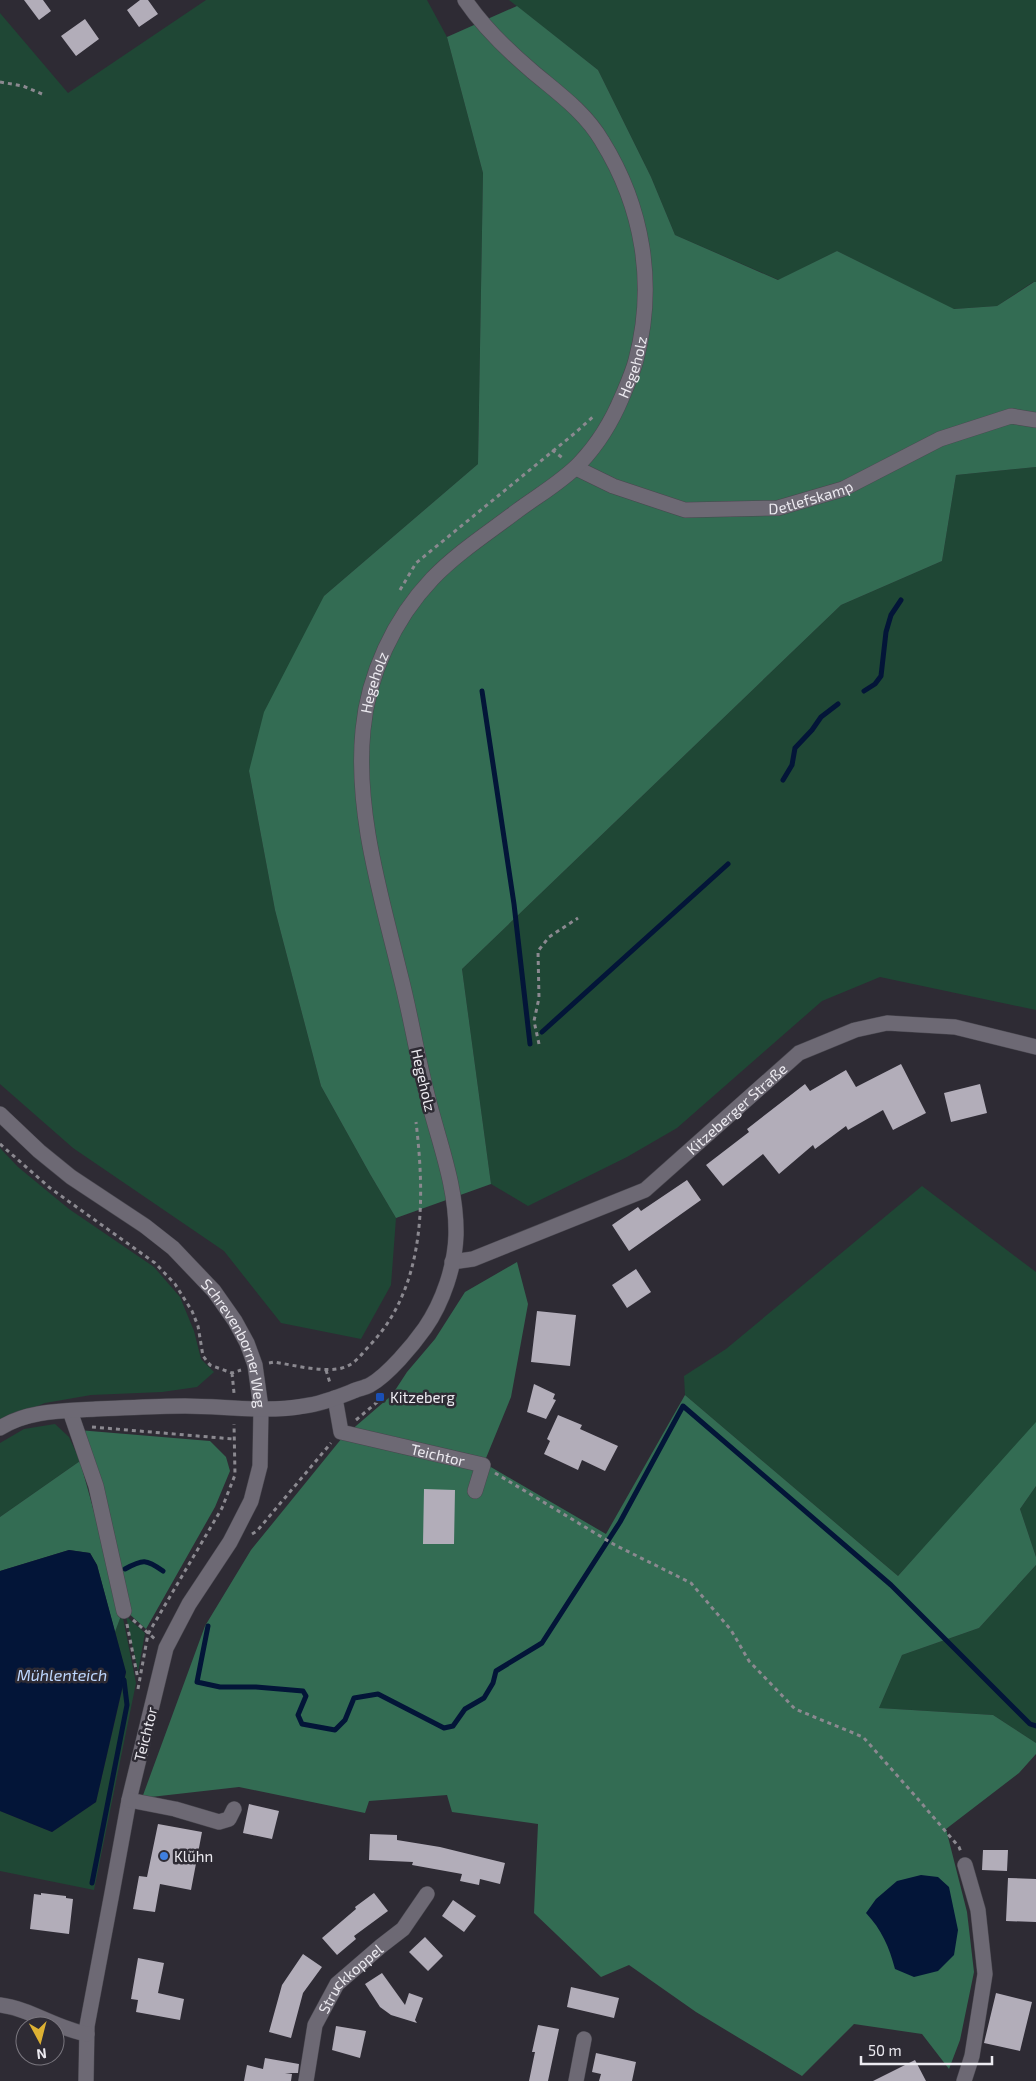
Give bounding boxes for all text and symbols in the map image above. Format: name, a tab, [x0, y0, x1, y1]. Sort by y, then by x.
street label: Hegeholz	[614, 335, 650, 401]
street label: Detlefskamp	[768, 476, 856, 517]
street label: Hegeholz	[356, 649, 392, 715]
street label: Hegeholz	[408, 1047, 440, 1113]
street label: Kitzeberger Straße	[682, 1059, 791, 1158]
street label: Schrevenborner Weg	[198, 1275, 270, 1410]
place label: Kitzeberg	[390, 1388, 456, 1406]
marker: Kitzeberg	[374, 1391, 386, 1403]
street label: Teichtor	[409, 1440, 467, 1470]
water label: Mühlenteich	[17, 1665, 107, 1684]
street label: Teichtor	[130, 1705, 160, 1763]
place label: Klühn	[174, 1847, 213, 1865]
marker: Klühn	[158, 1850, 170, 1862]
street label: Struckkoppel	[314, 1939, 387, 2016]
north arrow	[15, 2016, 65, 2066]
scale bar	[861, 2034, 992, 2066]
text: 50 m	[868, 2041, 902, 2059]
text: N	[36, 2045, 48, 2063]

